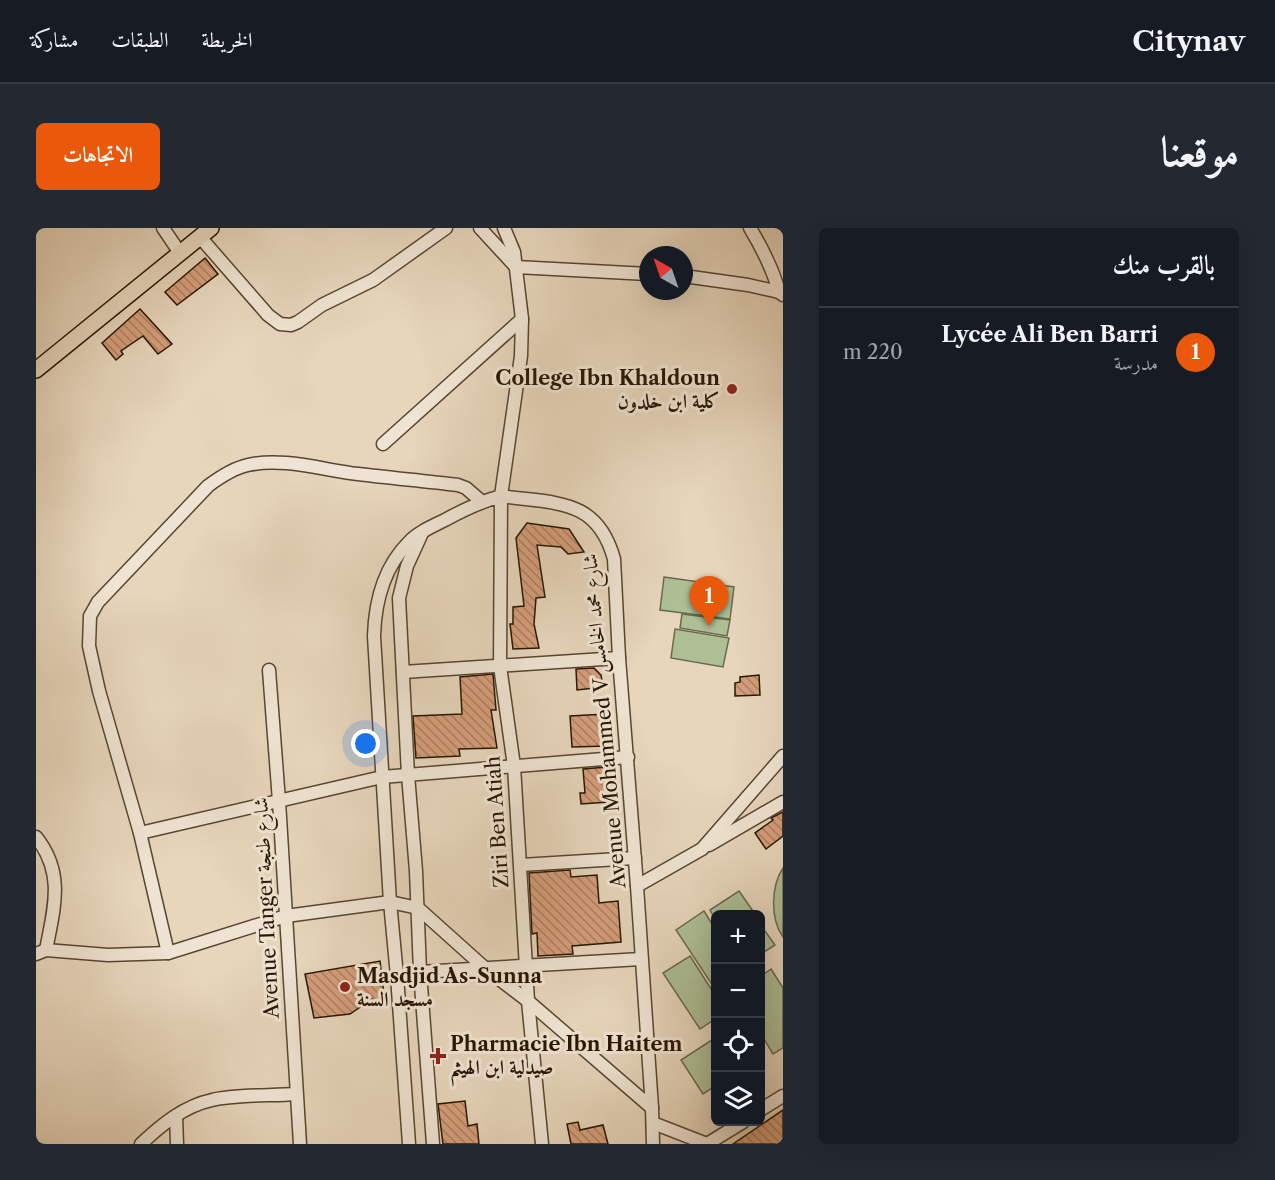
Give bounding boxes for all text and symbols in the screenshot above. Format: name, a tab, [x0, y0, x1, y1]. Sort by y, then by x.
text: Citynav	[1132, 24, 1245, 58]
text: مشاركة	[30, 27, 78, 52]
text: الطبقات	[111, 27, 168, 52]
text: الخريطة	[201, 27, 253, 52]
button: الاتجاهات	[36, 123, 160, 190]
text: موقعنا	[1161, 125, 1239, 177]
north arrow	[639, 246, 693, 300]
text: بالقرب منك	[1112, 249, 1215, 281]
text: Lycée Ali Ben Barri	[941, 321, 1158, 348]
text: 220 m	[843, 340, 903, 364]
text: 1	[1191, 340, 1200, 364]
text: مدرسة	[1114, 351, 1158, 375]
place label: College Ibn Khaldoun كلية ابن خلدون	[495, 366, 720, 413]
marker: College Ibn Khaldoun كلية ابن خلدون	[725, 382, 739, 396]
street label: Avenue Mohammed V شارع محمد الخامس	[577, 552, 637, 890]
pin: 1	[690, 576, 728, 626]
your location	[351, 729, 380, 758]
street label: Ziri Ben Atiah	[480, 755, 514, 889]
street label: Avenue Tanger شارع طنجة	[248, 796, 290, 1020]
map controls	[711, 910, 765, 1126]
button: +	[711, 910, 765, 964]
place label: Masdjid As-Sunna مسجد السنة	[357, 964, 543, 1011]
button: −	[711, 964, 765, 1018]
marker: Masdjid As-Sunna مسجد السنة	[338, 980, 352, 994]
button: locate	[711, 1018, 765, 1072]
place label: Pharmacie Ibn Haitem صيدلية ابن الهيثم	[450, 1032, 682, 1087]
marker: Pharmacie Ibn Haitem صيدلية ابن الهيثم	[431, 1049, 445, 1063]
button: layers	[711, 1072, 765, 1126]

